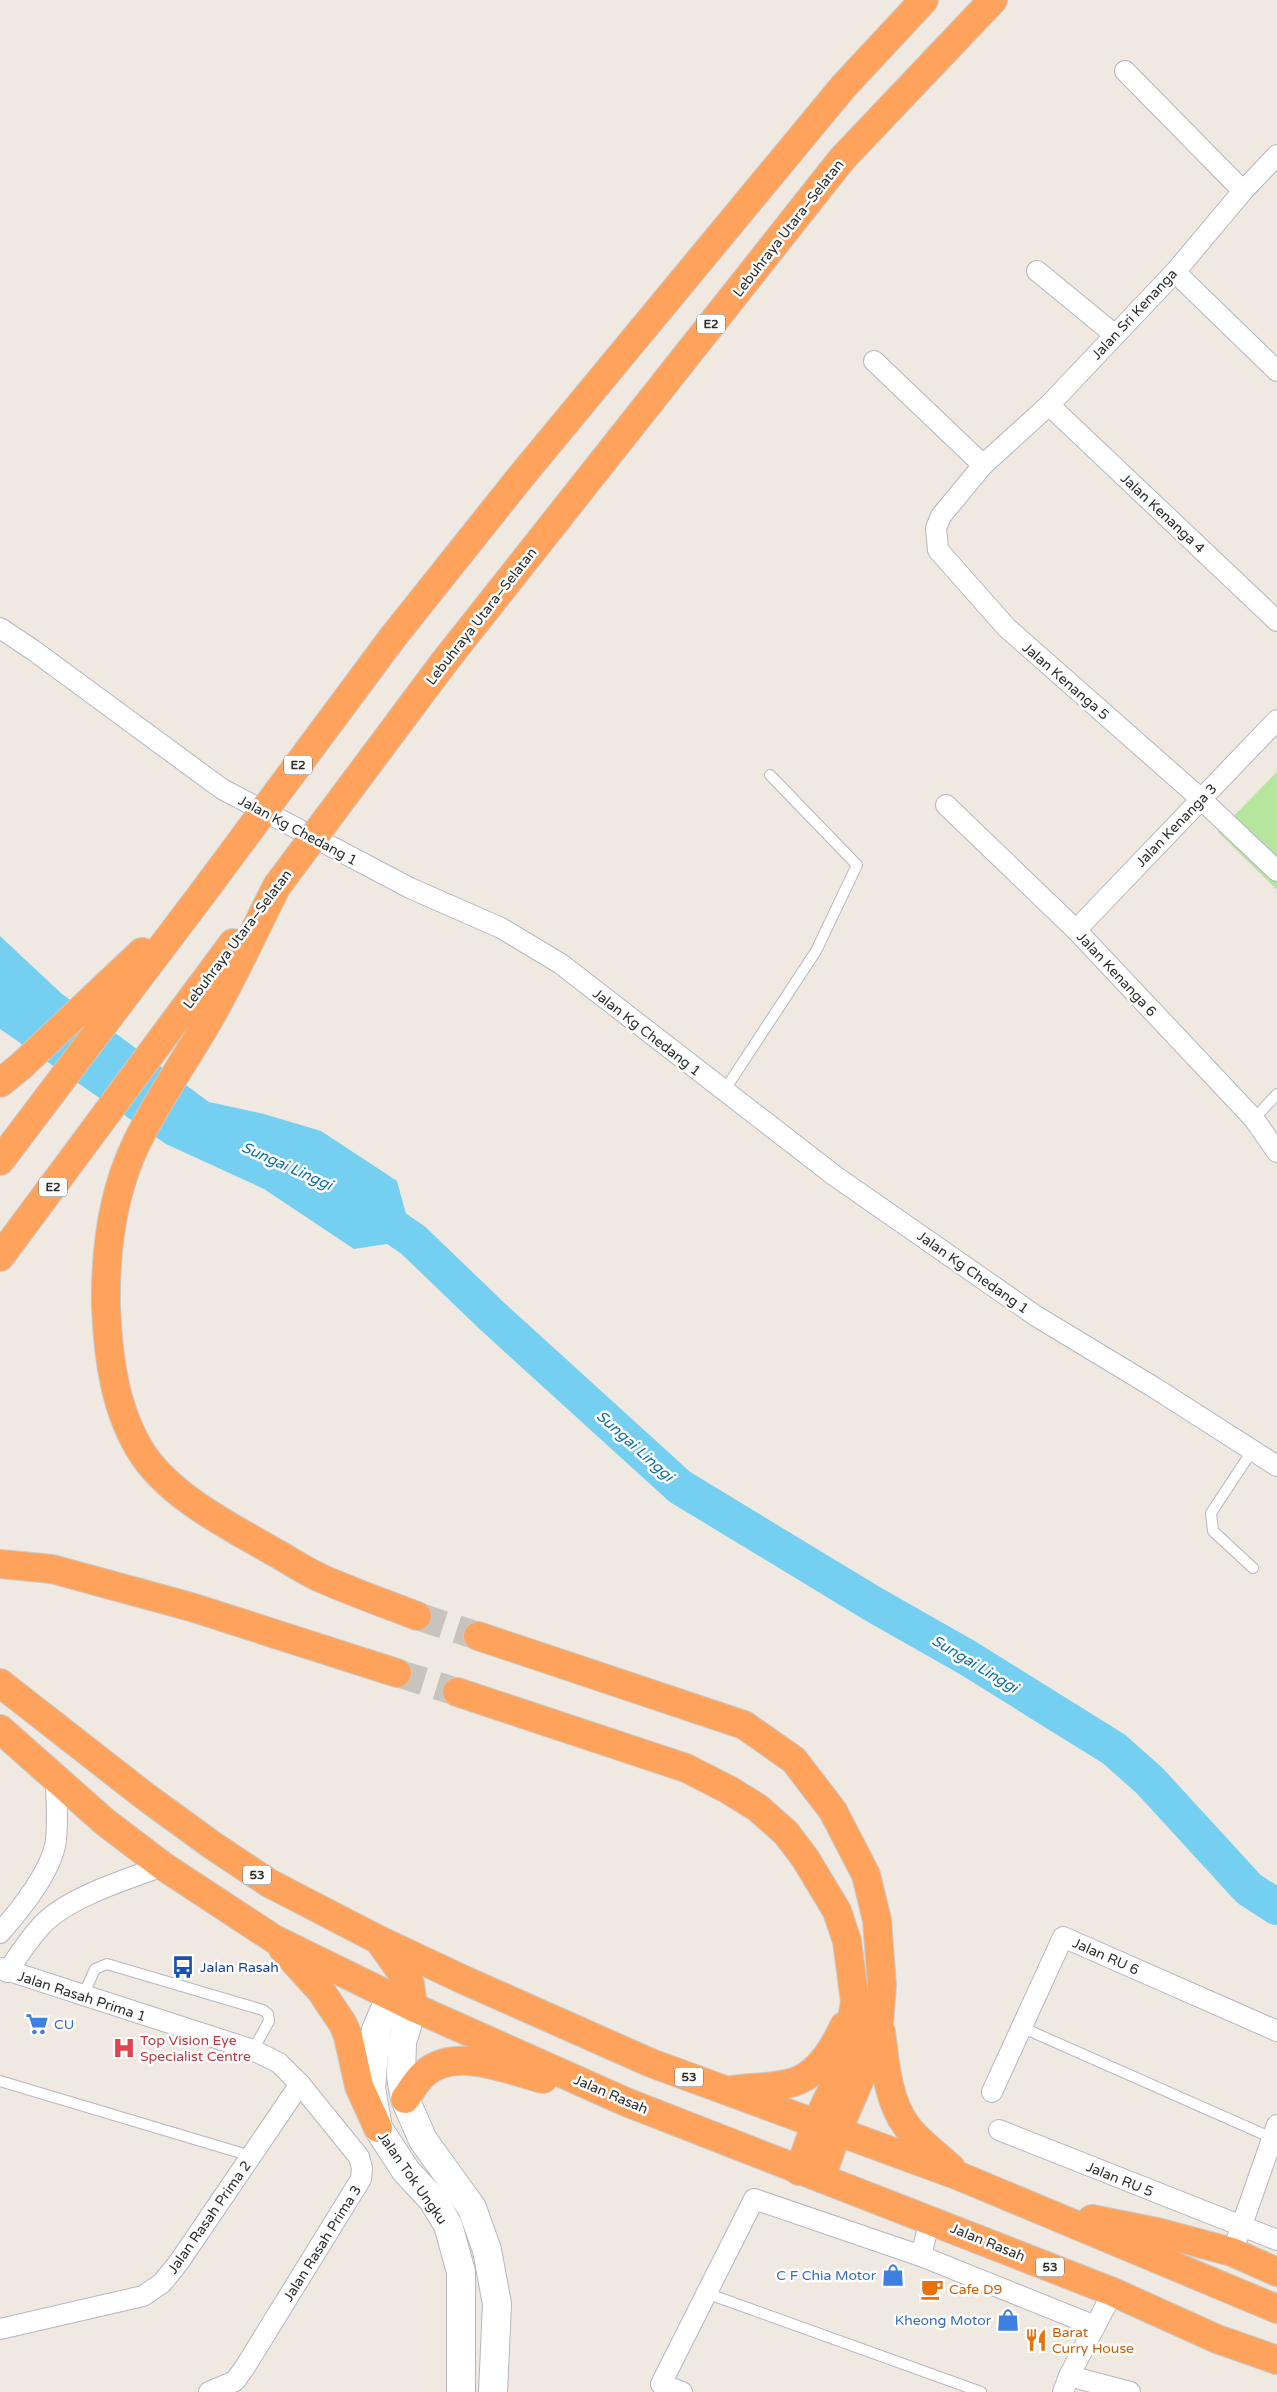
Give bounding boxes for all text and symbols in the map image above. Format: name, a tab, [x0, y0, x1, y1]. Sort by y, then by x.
street label: Lebuhraya Utara–Selatan	[729, 156, 847, 300]
street label: Jalan Sri Kenanga	[1088, 265, 1181, 363]
road number: E2	[697, 314, 725, 334]
street label: Jalan Kenanga 4	[1117, 470, 1209, 557]
street label: Lebuhraya Utara–Selatan	[422, 544, 540, 688]
street label: Jalan Kenanga 5	[1019, 639, 1112, 724]
road number: E2	[284, 756, 312, 774]
street label: Jalan Kenanga 3	[1132, 780, 1220, 871]
street label: Jalan Kg Chedang 1	[235, 792, 360, 869]
street label: Lebuhraya Utara–Selatan	[180, 866, 295, 1012]
street label: Jalan Kenanga 6	[1073, 929, 1160, 1020]
street label: Jalan Kg Chedang 1	[589, 985, 704, 1080]
water label: Sungai Linggi	[239, 1138, 337, 1195]
road number: E2	[39, 1178, 67, 1196]
street label: Jalan Kg Chedang 1	[914, 1227, 1032, 1317]
water label: Sungai Linggi	[593, 1407, 679, 1487]
water label: Sungai Linggi	[929, 1631, 1023, 1698]
road number: 53	[243, 1866, 271, 1884]
street label: Jalan RU 6	[1070, 1934, 1142, 1979]
bus stop icon: Jalan Rasah	[170, 1954, 196, 1980]
place label: Jalan Rasah	[200, 1959, 279, 1976]
street label: Jalan Rasah Prima 1	[16, 1968, 148, 2025]
supermarket icon: CU	[24, 2011, 50, 2037]
place label: CU	[54, 2016, 74, 2033]
place label: Top Vision Eye Specialist Centre	[140, 2032, 251, 2065]
hospital icon: Top Vision Eye Specialist Centre	[111, 2035, 137, 2061]
road number: 53	[675, 2068, 703, 2086]
street label: Jalan Rasah	[571, 2071, 650, 2118]
street label: Jalan Tok Ungku	[374, 2129, 451, 2228]
street label: Jalan Rasah Prima 2	[164, 2158, 255, 2277]
street label: Jalan RU 5	[1084, 2158, 1156, 2201]
street label: Jalan Rasah Prima 3	[280, 2182, 365, 2305]
street label: Jalan Rasah	[948, 2220, 1028, 2265]
road number: 53	[1036, 2258, 1064, 2276]
shop icon: C F Chia Motor	[880, 2262, 906, 2288]
place label: C F Chia Motor	[776, 2267, 877, 2284]
cafe icon: Cafe D9	[919, 2276, 945, 2302]
place label: Cafe D9	[949, 2281, 1002, 2298]
shop icon: Kheong Motor	[995, 2307, 1021, 2333]
place label: Kheong Motor	[895, 2312, 992, 2329]
place label: Barat Curry House	[1052, 2324, 1134, 2357]
restaurant icon: Barat Curry House	[1023, 2327, 1049, 2353]

